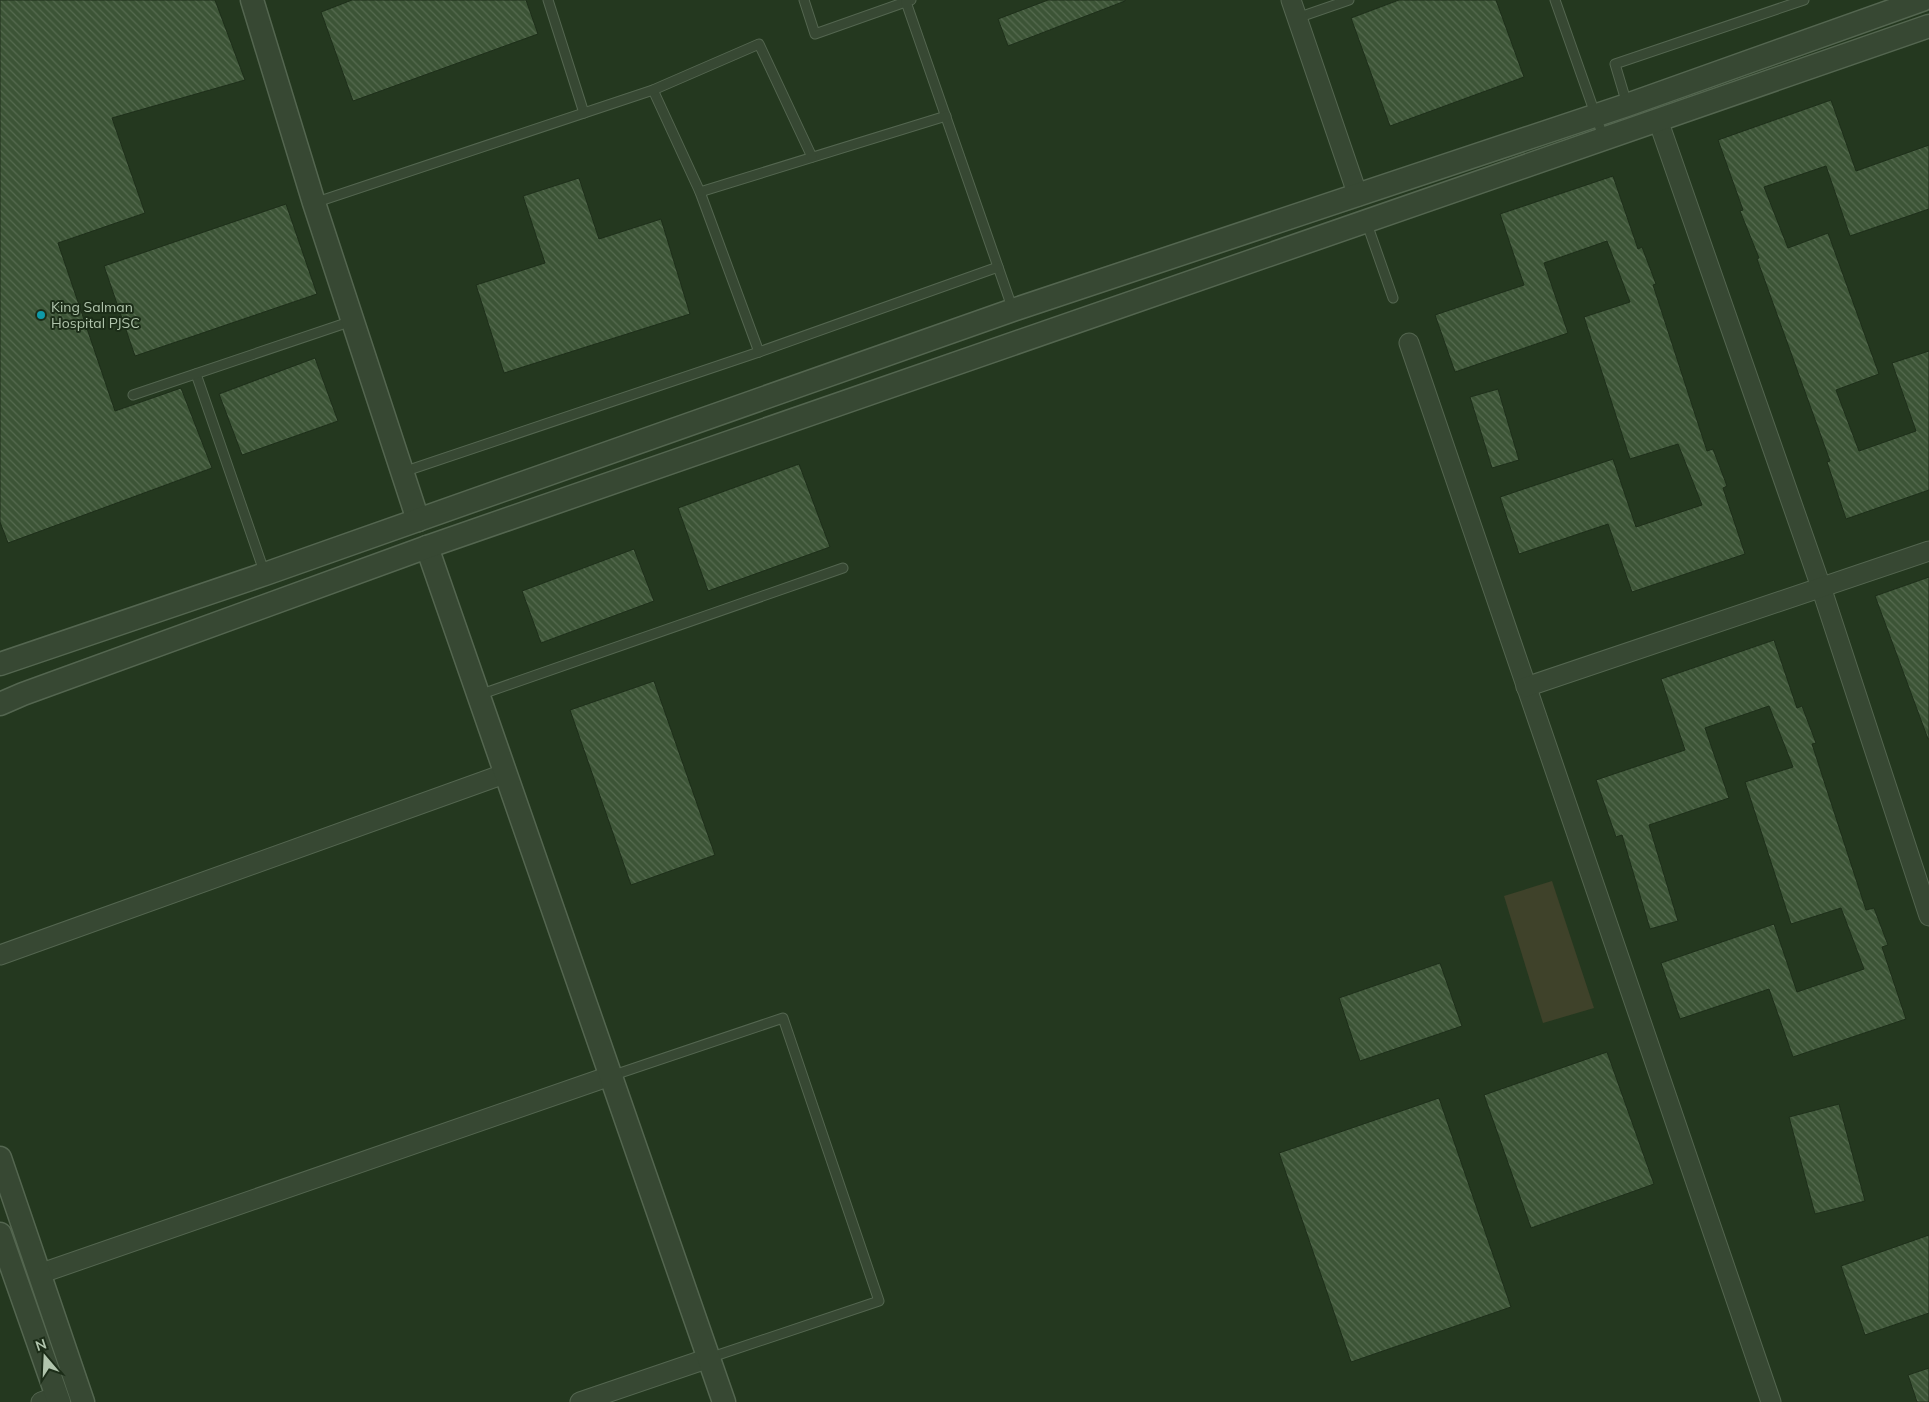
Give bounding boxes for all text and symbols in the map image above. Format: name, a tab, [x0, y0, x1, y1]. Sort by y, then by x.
place label: King Salman Hospital PJSC	[51, 298, 140, 332]
marker: King Salman Hospital PJSC	[35, 309, 47, 321]
north arrow	[20, 1332, 70, 1382]
text: N	[33, 1334, 49, 1355]

